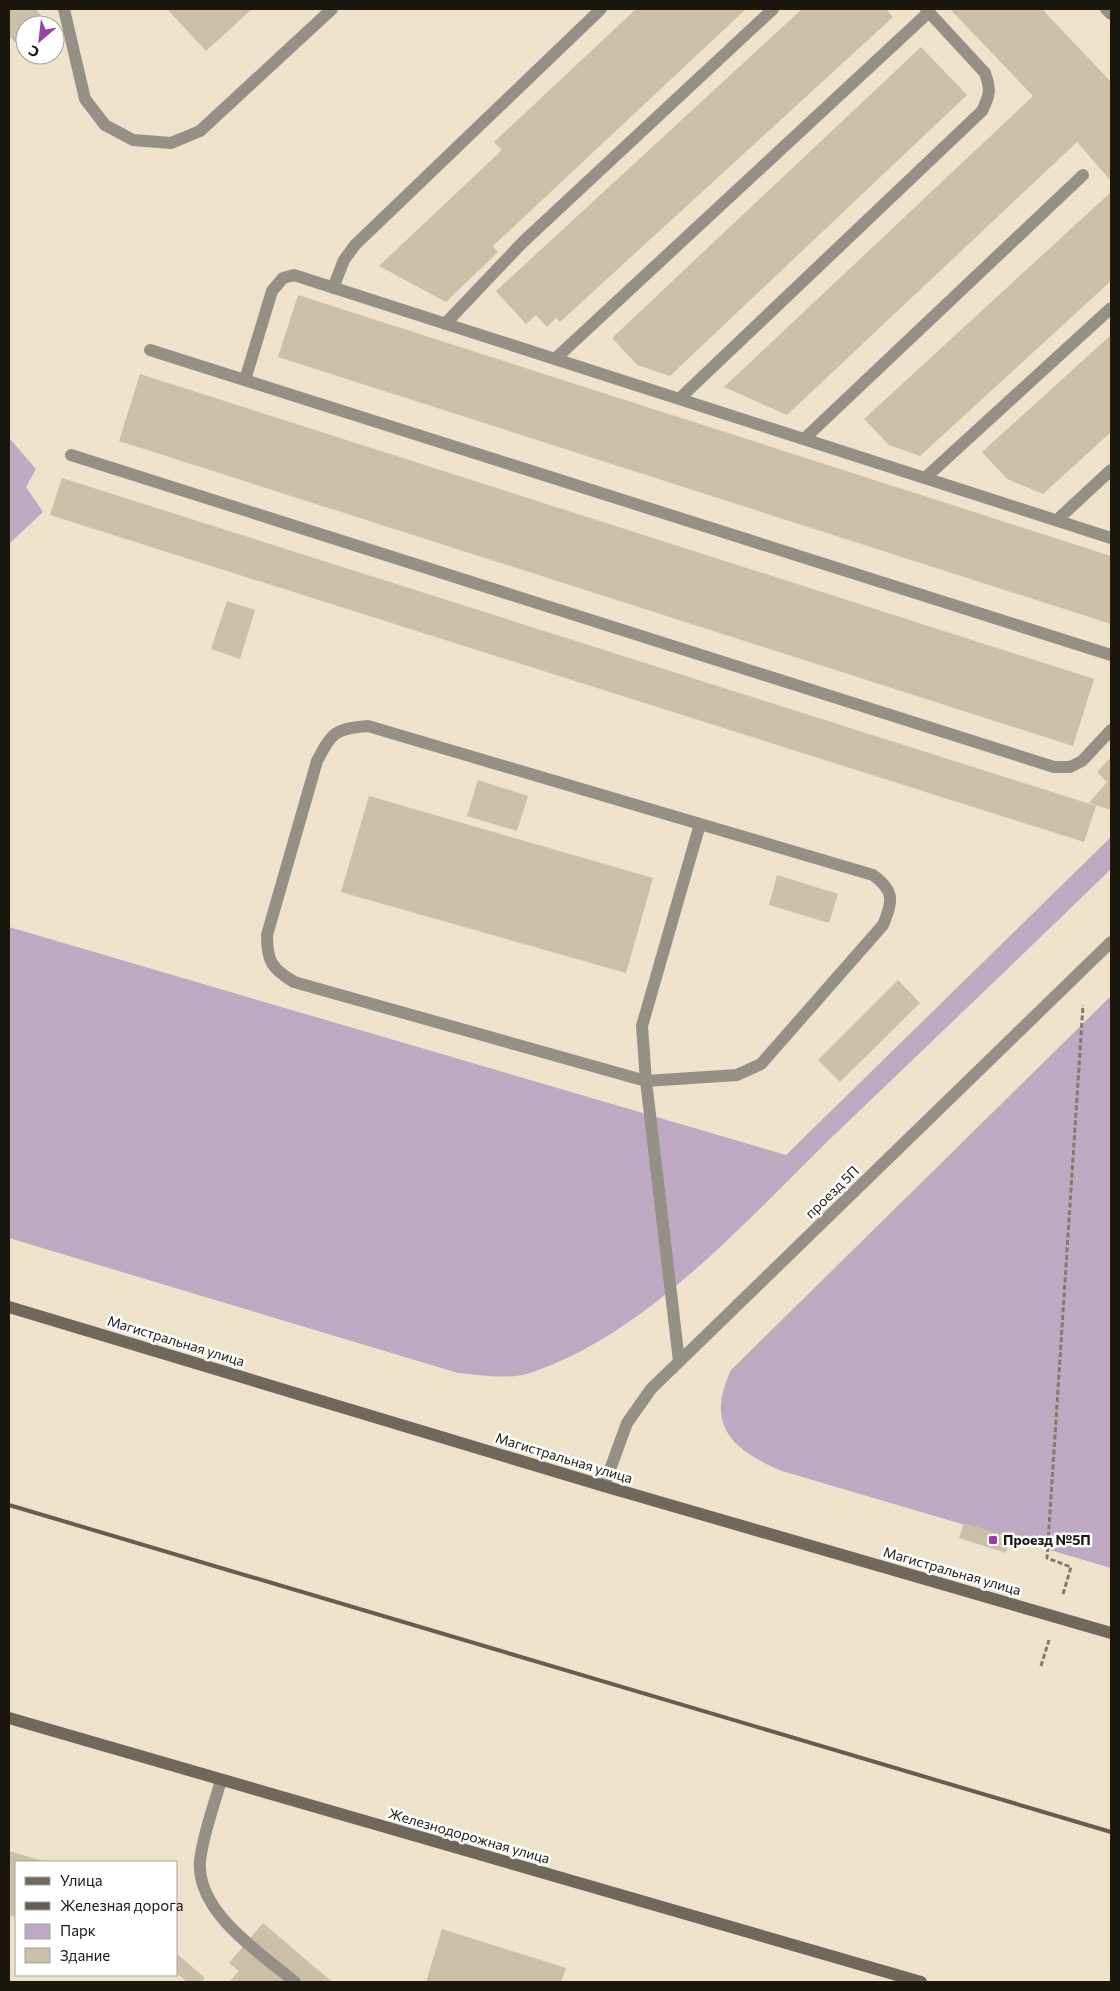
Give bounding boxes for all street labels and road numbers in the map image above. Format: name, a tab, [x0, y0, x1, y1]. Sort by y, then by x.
street label: проезд 5П	[801, 1162, 862, 1221]
street label: Магистральная улица	[106, 1312, 247, 1369]
street label: Магистральная улица	[494, 1429, 635, 1486]
street label: Магистральная улица	[881, 1543, 1023, 1598]
street label: Железнодорожная улица	[386, 1804, 552, 1867]

